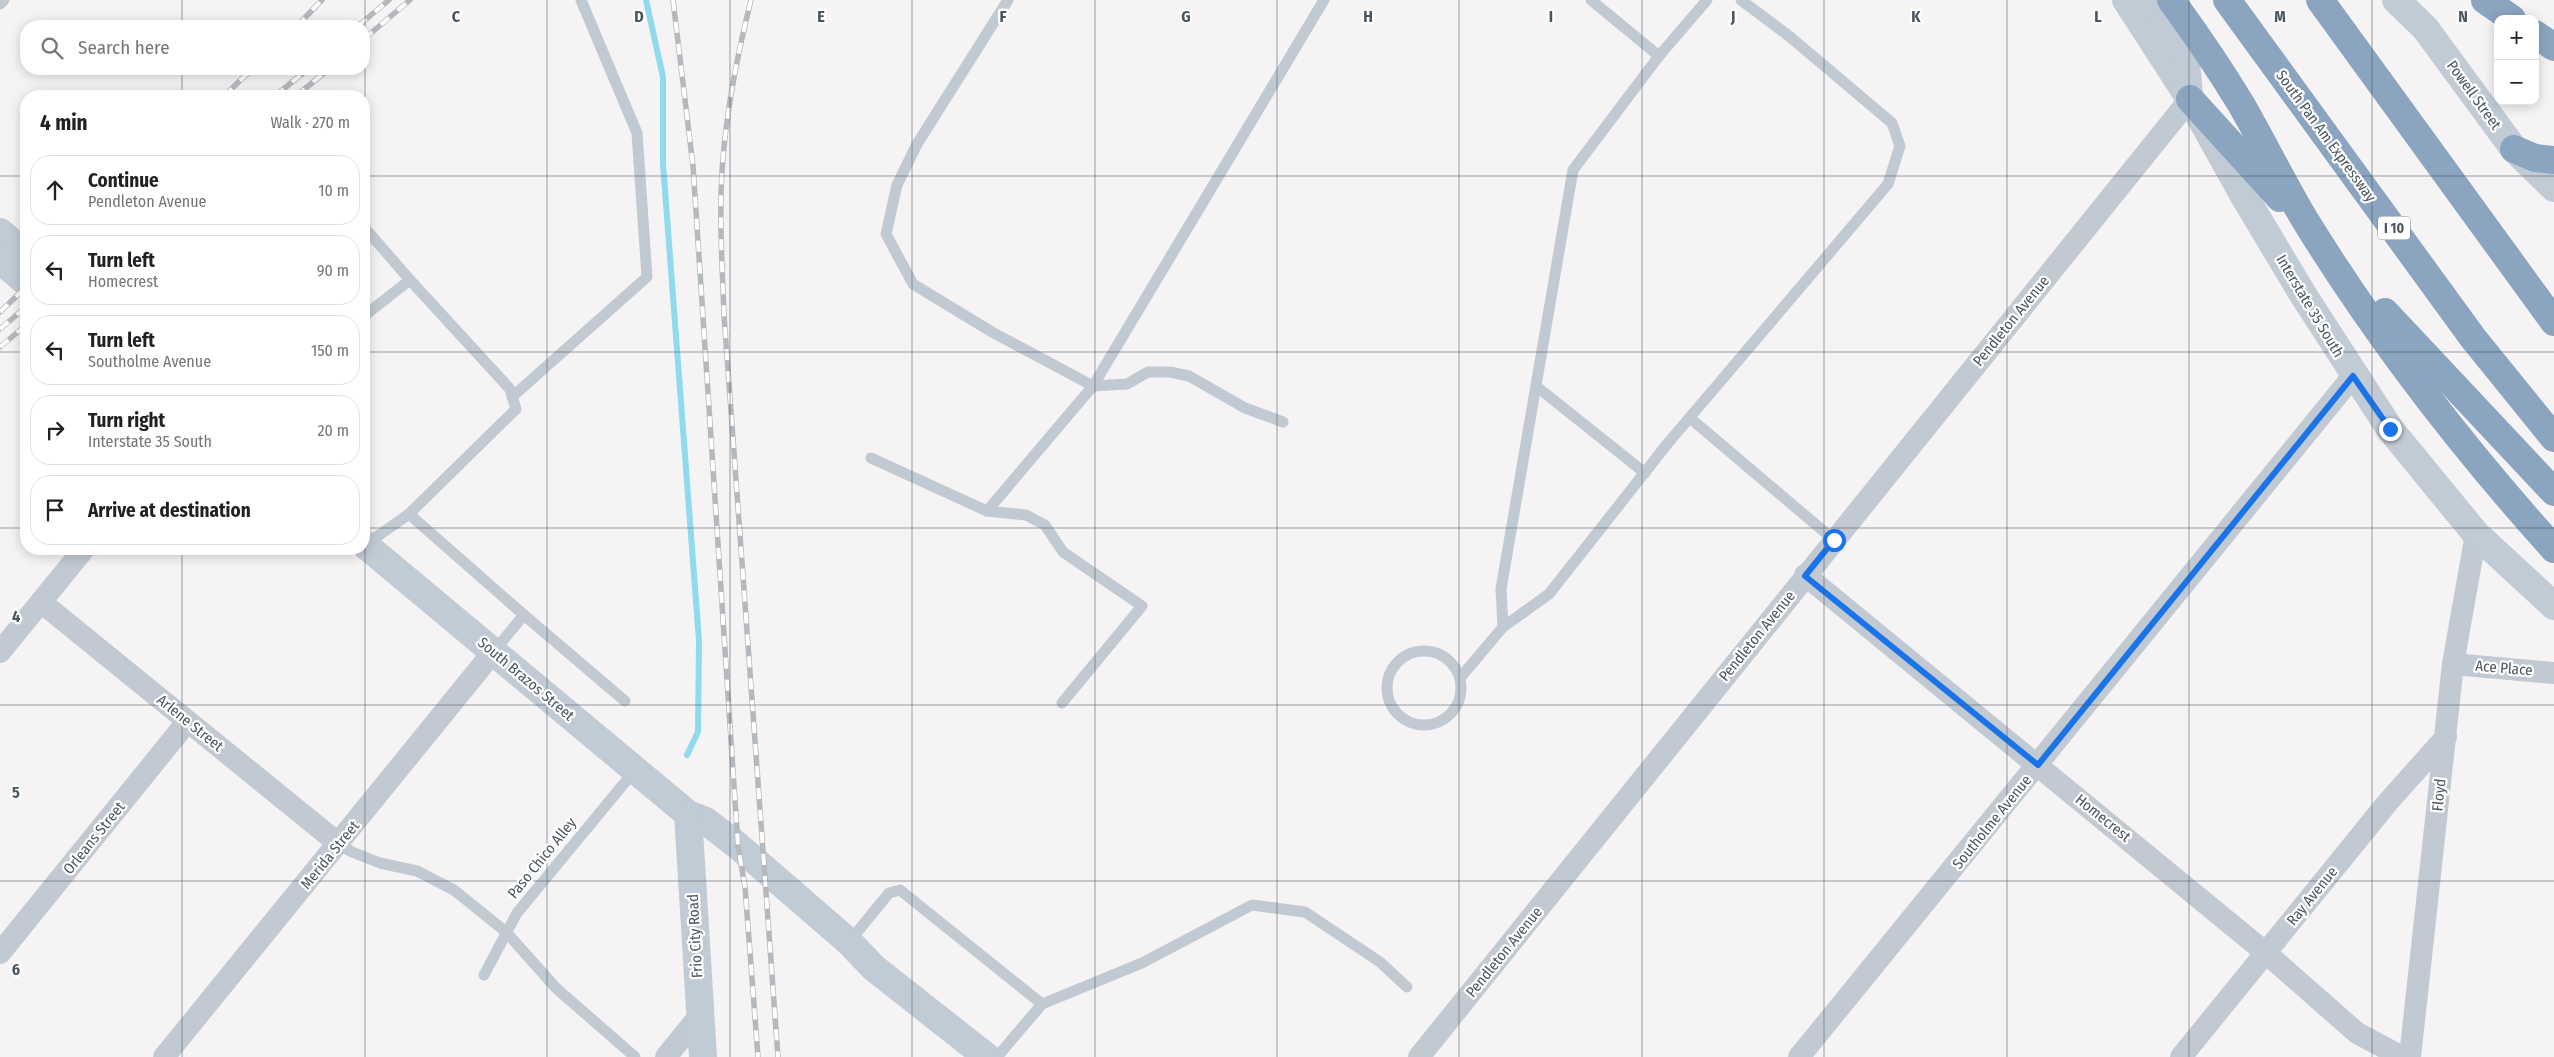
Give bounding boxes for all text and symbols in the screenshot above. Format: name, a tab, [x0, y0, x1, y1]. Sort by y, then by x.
text: C	[452, 7, 461, 26]
text: D	[634, 7, 644, 26]
text: E	[817, 7, 825, 26]
text: F	[999, 7, 1007, 26]
text: G	[1181, 7, 1191, 26]
text: H	[1363, 7, 1373, 26]
text: I	[1549, 7, 1553, 26]
text: J	[1730, 7, 1735, 26]
text: K	[1911, 7, 1921, 26]
text: L	[2094, 7, 2102, 26]
text: M	[2274, 7, 2286, 26]
text: N	[2458, 7, 2468, 26]
map controls	[2494, 15, 2539, 105]
button: +	[2494, 15, 2539, 60]
search box	[20, 20, 370, 75]
icon: search	[38, 34, 66, 62]
text: Search here	[78, 36, 170, 59]
street label: Powell Street	[2443, 57, 2505, 133]
button: −	[2494, 60, 2539, 105]
street label: South Pan Am Expressway	[2272, 67, 2380, 205]
text: 4 min	[40, 110, 88, 136]
text: Walk · 270 m	[271, 113, 350, 132]
text: Continue	[88, 169, 159, 192]
icon: ahead	[41, 176, 69, 204]
text: 10 m	[318, 181, 349, 200]
text: Pendleton Avenue	[88, 192, 207, 211]
road number: I 10	[2378, 217, 2410, 240]
text: Turn left	[88, 249, 155, 272]
street label: Interstate 35 South	[2272, 252, 2348, 360]
icon: left	[41, 256, 69, 284]
text: 90 m	[317, 261, 349, 280]
text: Homecrest	[88, 272, 158, 291]
street label: Pendleton Avenue	[1969, 272, 2053, 370]
text: Turn left	[88, 329, 155, 352]
icon: left	[41, 336, 69, 364]
text: 150 m	[311, 341, 349, 360]
text: Southolme Avenue	[88, 352, 211, 371]
text: Turn right	[88, 409, 165, 432]
icon: right	[41, 416, 69, 444]
route end	[2379, 418, 2402, 441]
text: 20 m	[318, 421, 349, 440]
text: Interstate 35 South	[88, 432, 212, 451]
icon: arrive	[41, 496, 69, 524]
text: Arrive at destination	[88, 499, 251, 522]
route start	[1823, 529, 1846, 552]
street label: Pendleton Avenue	[1715, 587, 1799, 685]
text: 4	[12, 607, 20, 626]
street label: South Brazos Street	[474, 633, 578, 725]
street label: Ace Place	[2475, 657, 2533, 679]
street label: Arlene Street	[153, 691, 227, 755]
street label: Southolme Avenue	[1949, 771, 2035, 873]
street label: Floyd	[2428, 778, 2450, 812]
text: 5	[12, 783, 20, 802]
street label: Homecrest	[2072, 790, 2134, 846]
street label: Orleans Street	[59, 798, 129, 878]
street label: Paso Chico Alley	[504, 814, 580, 902]
street label: Merida Street	[297, 817, 363, 893]
street label: Ray Avenue	[2283, 863, 2341, 929]
street label: Frio City Road	[684, 894, 706, 978]
street label: Pendleton Avenue	[1462, 903, 1546, 1001]
text: 6	[12, 960, 20, 979]

